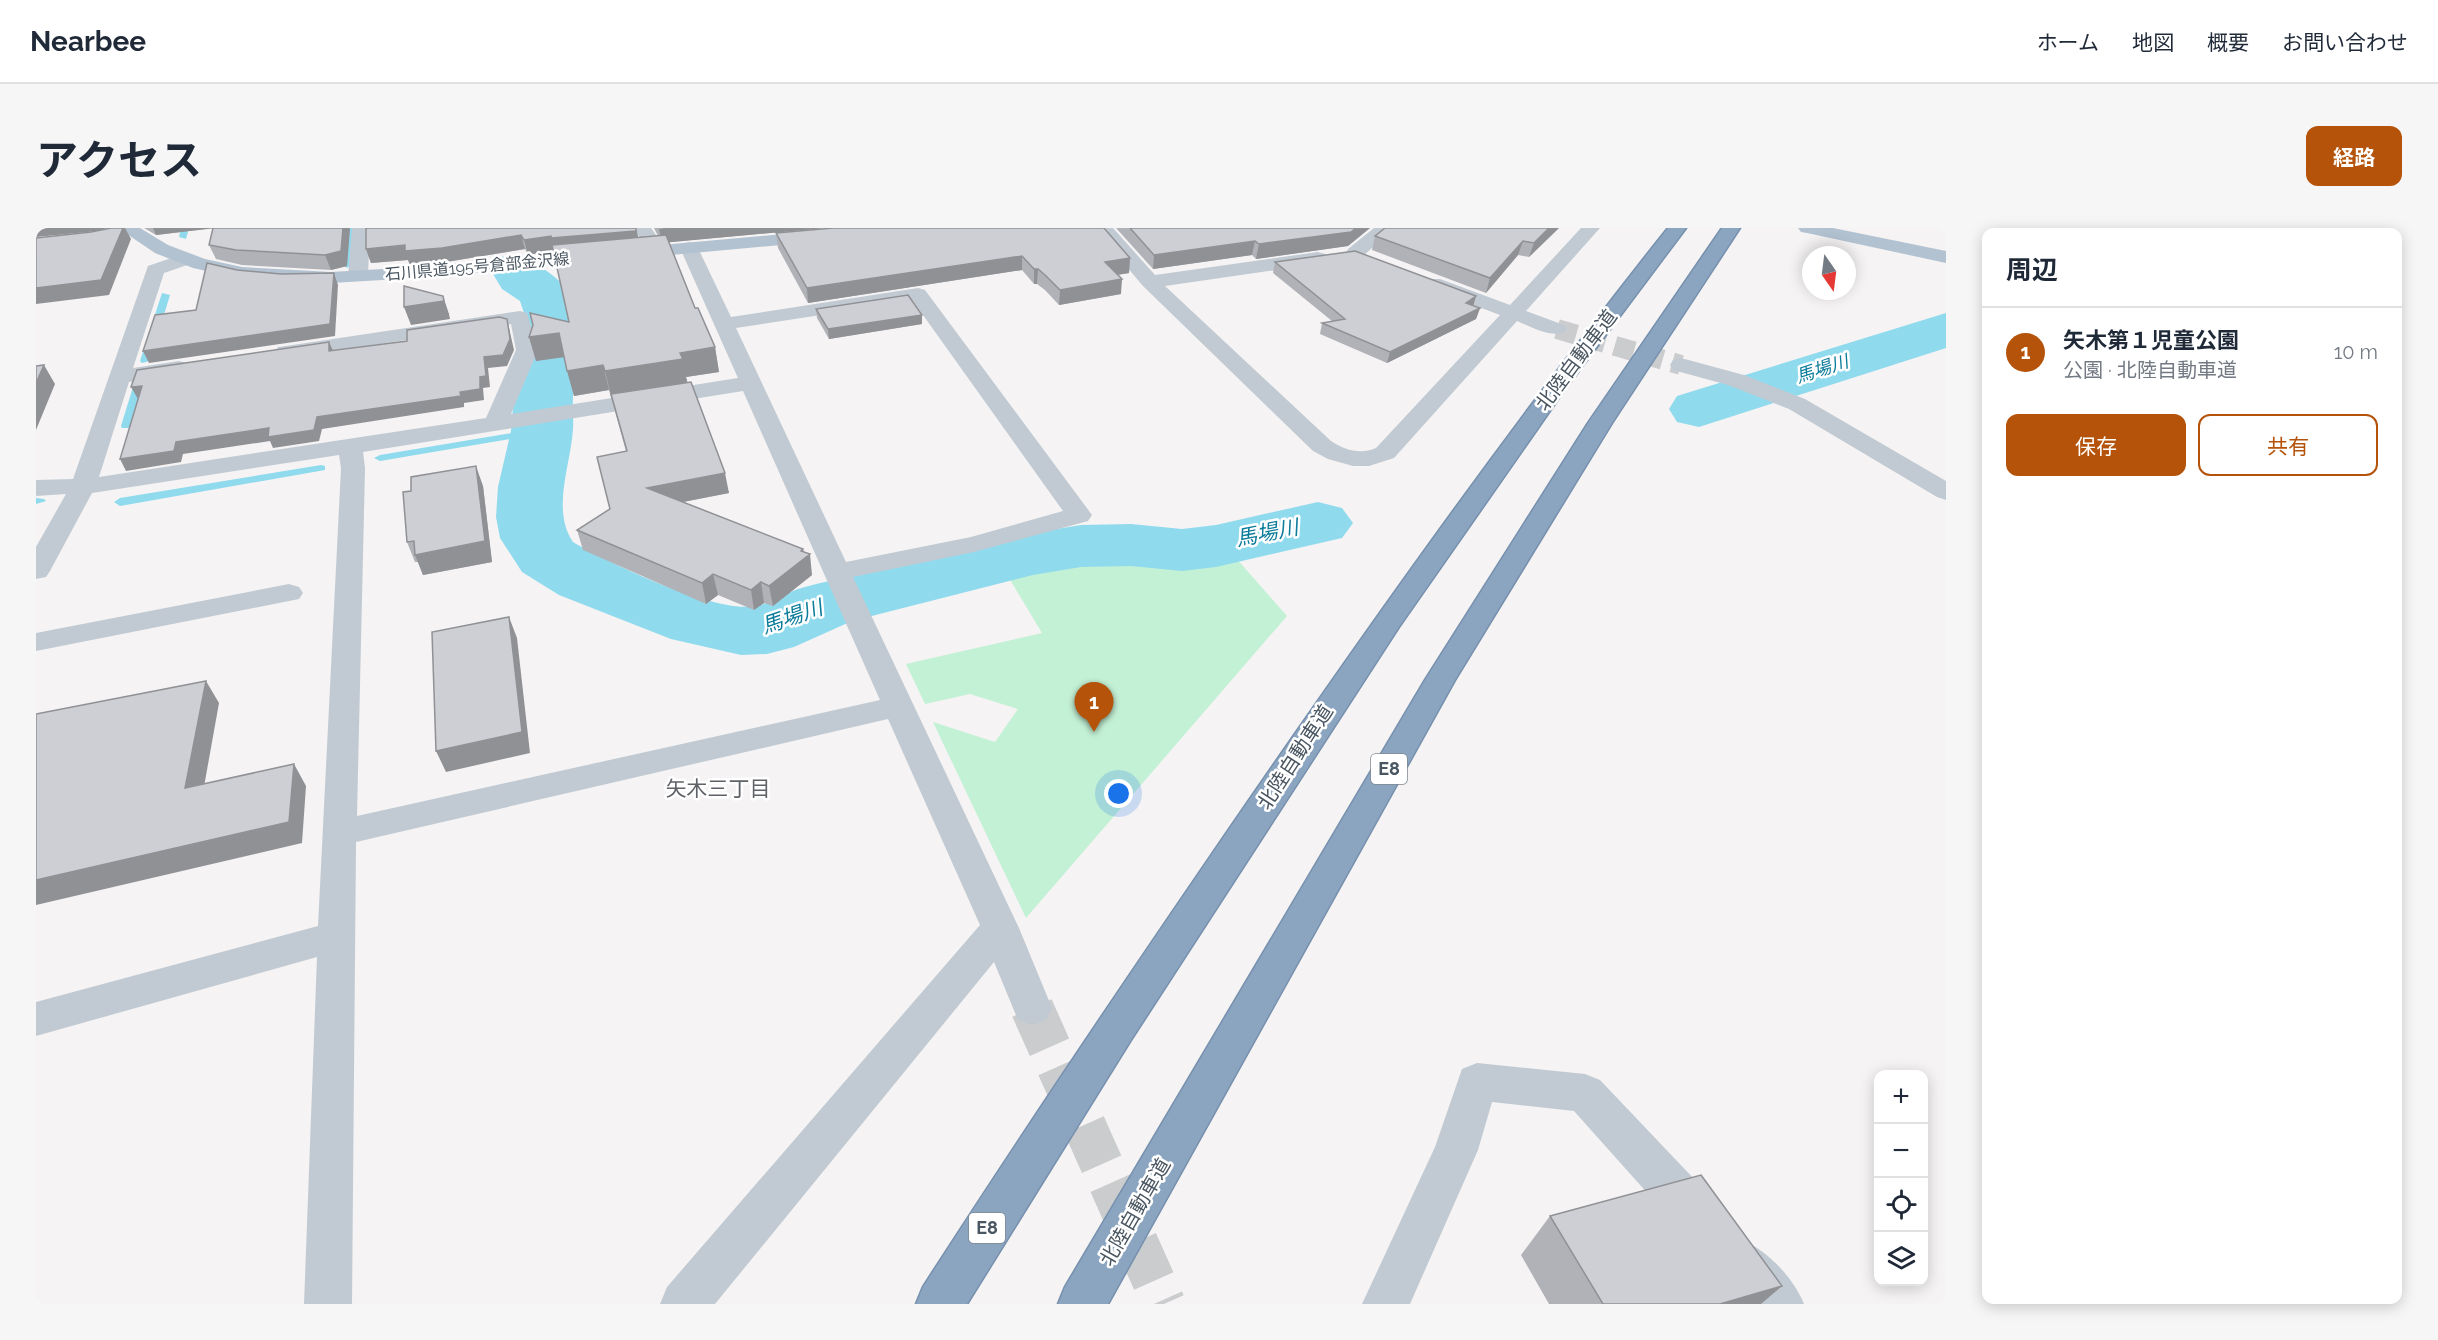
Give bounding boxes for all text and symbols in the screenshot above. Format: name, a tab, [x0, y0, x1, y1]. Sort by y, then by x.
text: Nearbee	[30, 25, 146, 58]
text: ホーム	[2037, 30, 2099, 55]
text: 地図	[2132, 30, 2174, 55]
text: 概要	[2207, 30, 2249, 55]
text: お問い合わせ	[2282, 30, 2408, 55]
button: 経路	[2306, 126, 2402, 186]
text: アクセス	[36, 136, 202, 185]
north arrow	[1802, 246, 1856, 300]
street label: 石川県道195号倉部金沢線	[384, 249, 570, 284]
text: 周辺	[2006, 255, 2058, 285]
street label: 北陸自動車道	[1530, 305, 1622, 415]
text: 矢木第１児童公園	[2063, 327, 2239, 353]
text: 1	[2021, 340, 2030, 364]
text: 10 m	[2334, 340, 2378, 364]
water label: 馬場川	[1793, 350, 1853, 387]
text: 公園 · 北陸自動車道	[2063, 358, 2237, 382]
button: 保存	[2006, 414, 2186, 476]
button: 共有	[2198, 414, 2378, 476]
water label: 馬場川	[1234, 514, 1302, 551]
water label: 馬場川	[758, 594, 828, 639]
pin: 1	[1074, 682, 1114, 732]
street label: 北陸自動車道	[1252, 700, 1338, 814]
road number: E8	[1371, 754, 1407, 784]
district label: 矢木三丁目	[666, 776, 771, 801]
your location	[1104, 779, 1133, 808]
map controls	[1874, 1070, 1928, 1286]
button: +	[1874, 1070, 1928, 1124]
button: −	[1874, 1124, 1928, 1178]
street label: 北陸自動車道	[1095, 1154, 1175, 1270]
button: locate	[1874, 1178, 1928, 1232]
road number: E8	[969, 1213, 1005, 1243]
button: layers	[1874, 1232, 1928, 1286]

